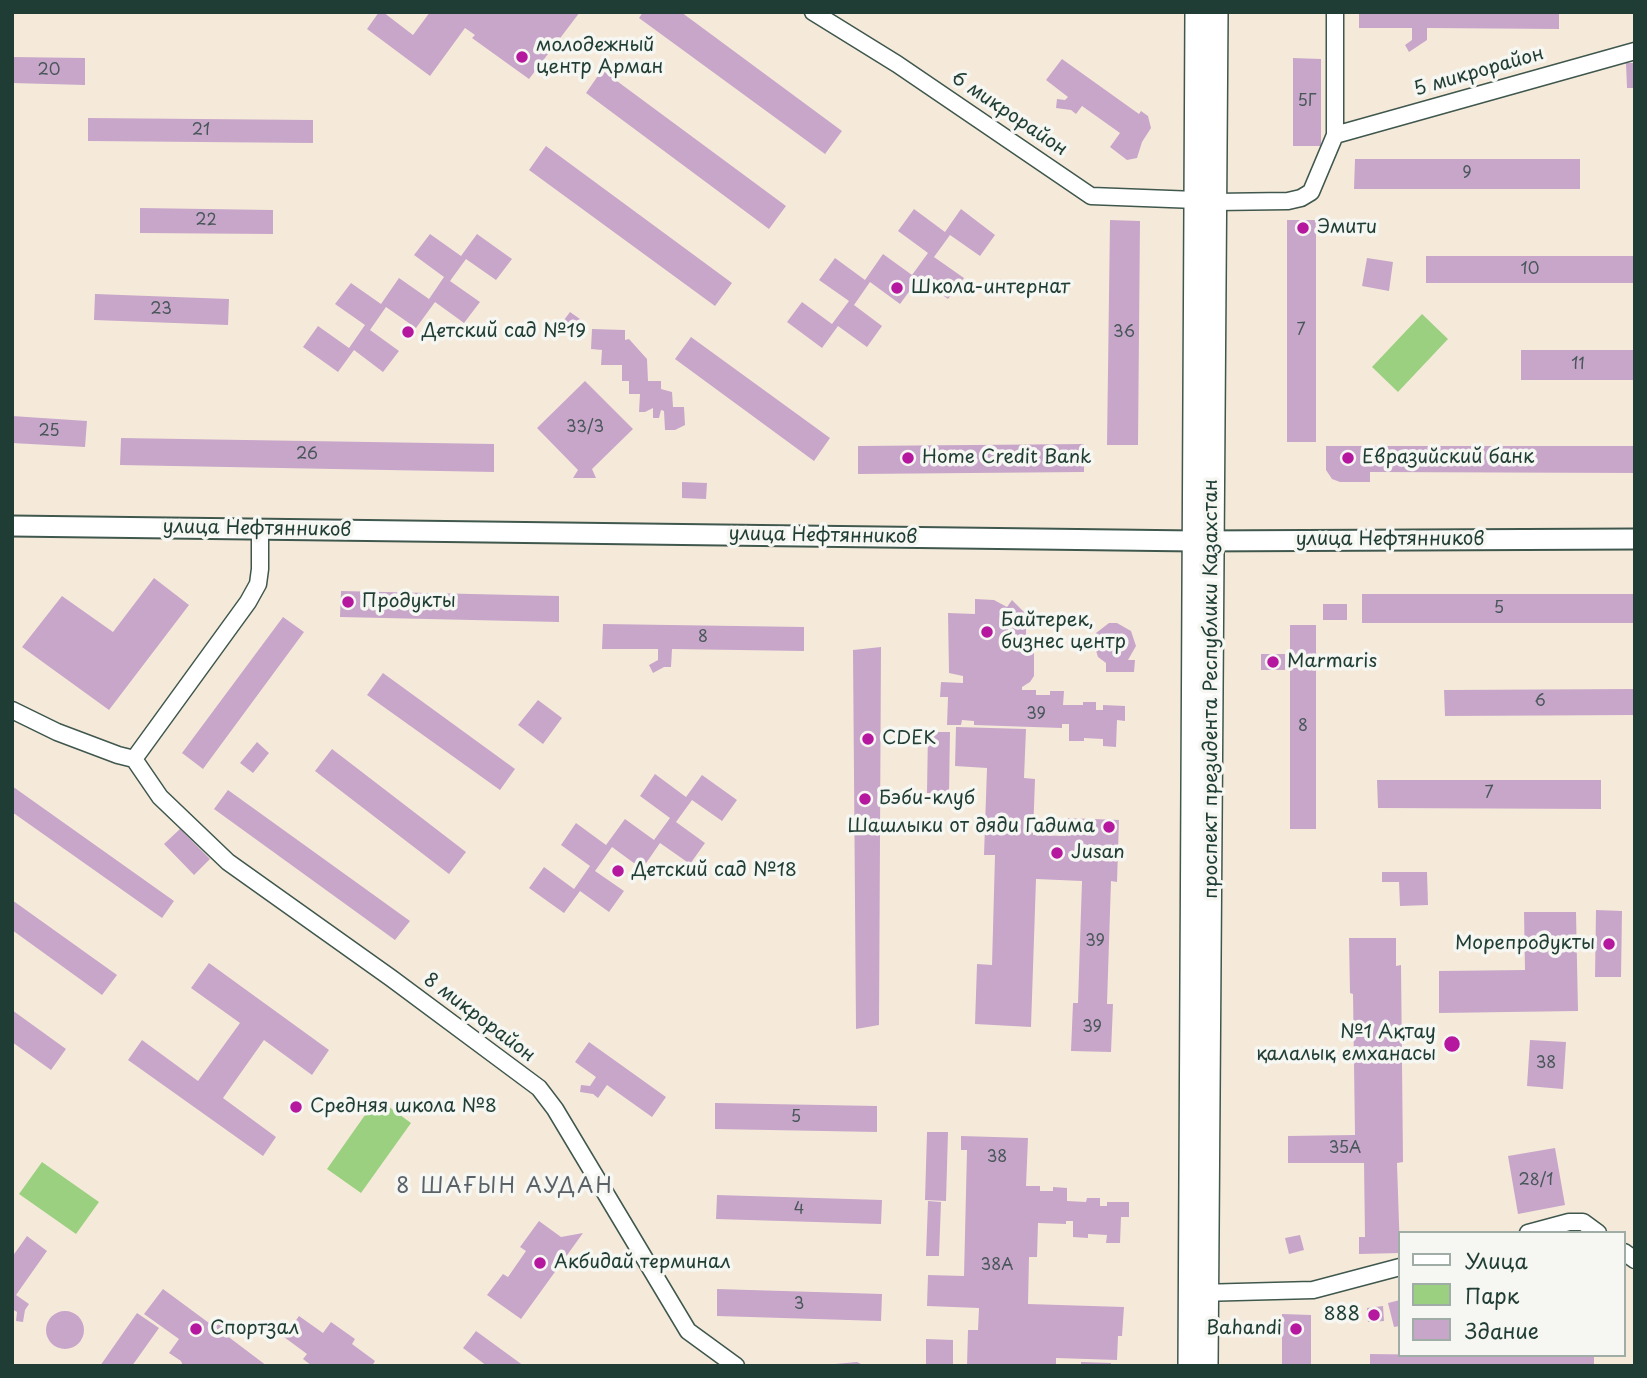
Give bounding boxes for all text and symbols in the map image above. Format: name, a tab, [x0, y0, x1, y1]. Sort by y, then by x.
place label: молодежный центр Арман	[536, 35, 663, 79]
street label: 5 микрорайон	[1411, 43, 1547, 101]
marker: молодежный центр Арман	[514, 49, 530, 65]
house number: 20	[38, 61, 60, 81]
street label: 6 микрорайон	[947, 67, 1071, 161]
house number: 5Г	[1298, 92, 1316, 112]
house number: 21	[192, 121, 210, 141]
house number: 9	[1462, 164, 1472, 184]
house number: 22	[195, 211, 217, 231]
place label: Эмити	[1317, 217, 1377, 239]
marker: Эмити	[1295, 220, 1311, 236]
house number: 10	[1521, 260, 1539, 280]
place label: Школа-интернат	[911, 277, 1070, 299]
marker: Школа-интернат	[889, 280, 905, 296]
house number: 23	[150, 300, 172, 320]
place label: Детский сад №19	[422, 321, 586, 343]
house number: 7	[1296, 321, 1306, 341]
house number: 36	[1113, 323, 1135, 343]
marker: Детский сад №19	[400, 324, 416, 340]
house number: 11	[1571, 355, 1585, 375]
house number: 33/3	[566, 418, 604, 438]
house number: 25	[38, 422, 60, 442]
house number: 26	[296, 445, 318, 465]
place label: Home Credit Bank	[922, 447, 1092, 469]
place label: Евразийский банк	[1362, 447, 1534, 469]
marker: Home Credit Bank	[900, 450, 916, 466]
marker: Евразийский банк	[1340, 450, 1356, 466]
street label: проспект президента Республики Казахстан	[1201, 479, 1223, 899]
street label: улица Нефтянников	[162, 516, 352, 542]
street label: улица Нефтянников	[728, 523, 918, 549]
street label: улица Нефтянников	[1296, 529, 1484, 551]
place label: Продукты	[362, 591, 456, 613]
marker: Продукты	[340, 594, 356, 610]
house number: 5	[1494, 599, 1504, 619]
place label: Байтерек, бизнес центр	[1001, 610, 1126, 654]
marker: Байтерек, бизнес центр	[979, 624, 995, 640]
house number: 8	[698, 628, 708, 648]
place label: Marmaris	[1287, 651, 1377, 673]
marker: Marmaris	[1265, 654, 1281, 670]
house number: 6	[1534, 692, 1546, 712]
house number: 39	[1026, 705, 1046, 725]
house number: 8	[1298, 717, 1308, 737]
place label: CDEK	[882, 728, 936, 750]
marker: CDEK	[860, 731, 876, 747]
house number: 7	[1484, 784, 1494, 804]
place label: Бэби-клуб	[879, 788, 975, 810]
marker: Бэби-клуб	[857, 791, 873, 807]
place label: Шашлыки от дяди Гадима	[848, 816, 1095, 838]
marker: Шашлыки от дяди Гадима	[1101, 819, 1117, 835]
place label: Jusan	[1071, 842, 1125, 864]
marker: Jusan	[1049, 845, 1065, 861]
place label: Детский сад №18	[632, 860, 797, 882]
marker: Детский сад №18	[610, 863, 626, 879]
house number: 39	[1085, 932, 1105, 952]
place label: Морепродукты	[1455, 933, 1595, 955]
marker: Морепродукты	[1601, 936, 1617, 952]
street label: 8 микрорайон	[419, 969, 539, 1067]
house number: 39	[1082, 1018, 1102, 1038]
place label: №1 Ақтау қалалық емханасы	[1256, 1022, 1436, 1066]
marker: №1 Ақтау қалалық емханасы	[1442, 1034, 1462, 1054]
house number: 38	[1536, 1054, 1556, 1074]
place label: Средняя школа №8	[310, 1096, 497, 1118]
marker: Средняя школа №8	[288, 1099, 304, 1115]
house number: 5	[791, 1108, 801, 1128]
house number: 35А	[1329, 1139, 1361, 1159]
house number: 38	[987, 1148, 1007, 1168]
house number: 28/1	[1518, 1171, 1554, 1191]
district label: 8 ШАҒЫН АУДАН	[398, 1174, 612, 1200]
house number: 4	[794, 1200, 804, 1220]
legend	[1398, 1231, 1626, 1357]
text: Улица	[1465, 1244, 1528, 1276]
place label: Акбидай терминал	[554, 1252, 731, 1274]
marker: Акбидай терминал	[532, 1255, 548, 1271]
house number: 38А	[981, 1256, 1013, 1276]
text: Парк	[1465, 1279, 1519, 1311]
house number: 3	[794, 1295, 804, 1315]
place label: 888	[1324, 1304, 1360, 1326]
marker: 888	[1366, 1307, 1382, 1323]
text: Здание	[1465, 1314, 1539, 1346]
place label: Спортзал	[210, 1318, 299, 1340]
place label: Bahandi	[1206, 1318, 1282, 1340]
marker: Спортзал	[188, 1321, 204, 1337]
marker: Bahandi	[1288, 1321, 1304, 1337]

